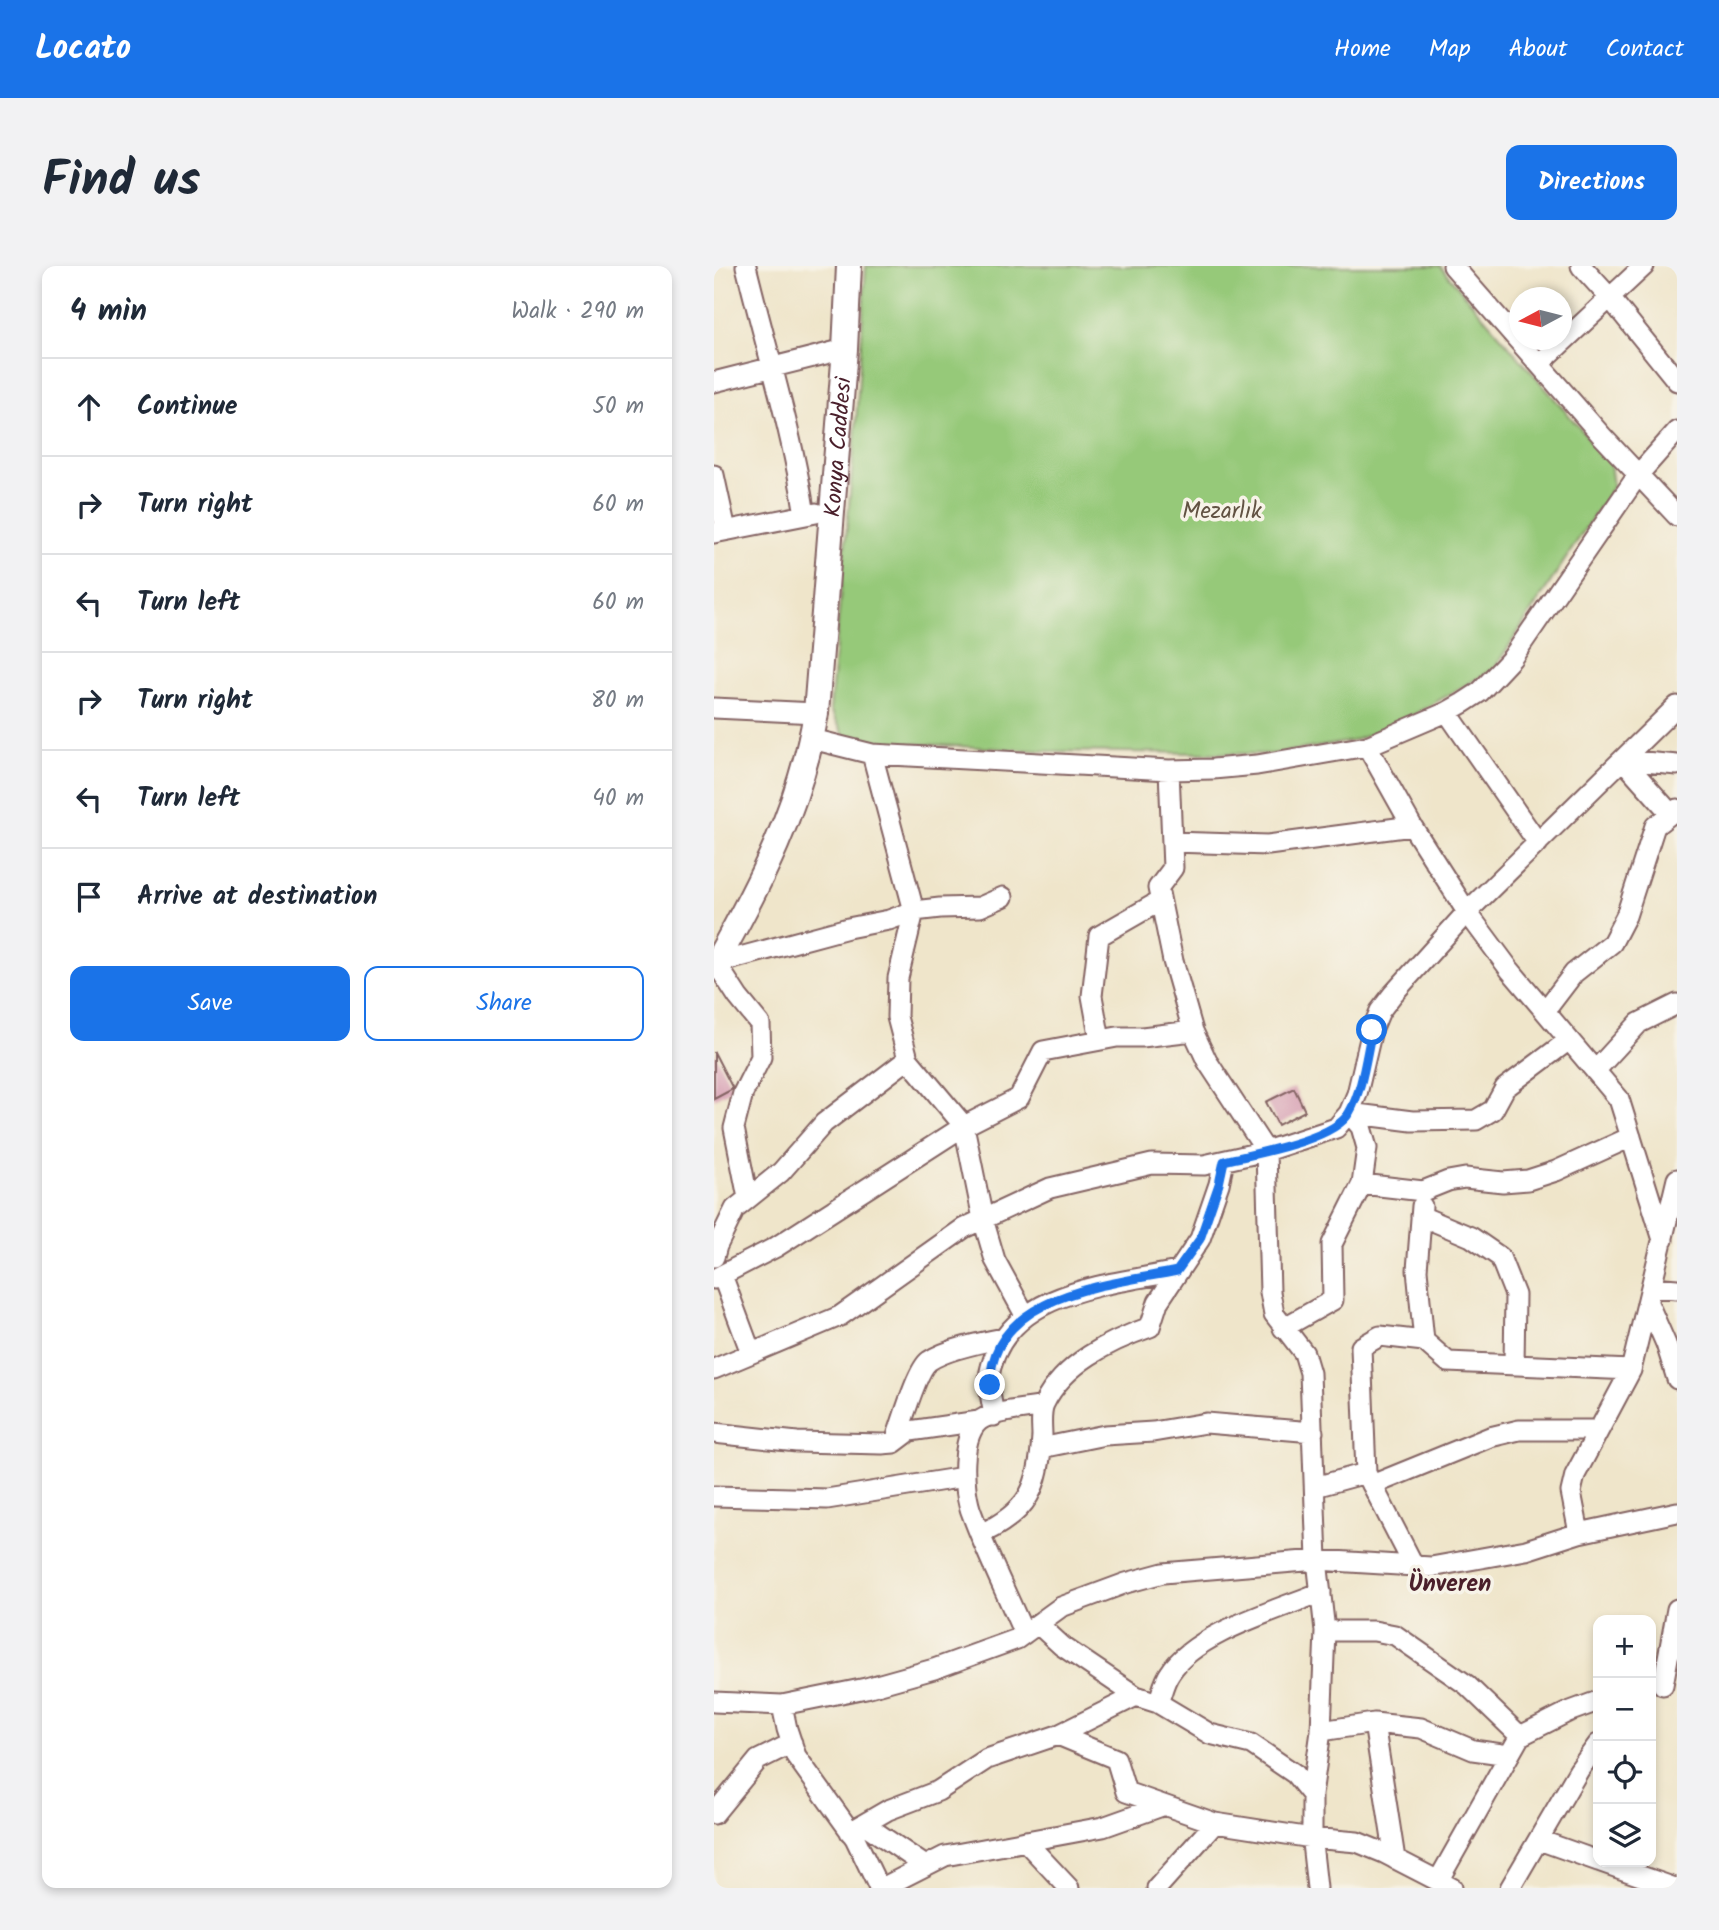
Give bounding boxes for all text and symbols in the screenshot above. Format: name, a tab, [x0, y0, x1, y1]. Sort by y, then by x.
text: Locato	[35, 23, 131, 76]
text: Home	[1334, 30, 1391, 69]
text: Map	[1429, 30, 1471, 69]
text: About	[1509, 30, 1567, 69]
text: Contact	[1605, 30, 1684, 69]
text: Find us	[42, 143, 200, 221]
button: Directions	[1506, 145, 1677, 220]
north arrow	[1509, 287, 1572, 350]
text: 4 min	[70, 288, 147, 336]
text: Walk · 290 m	[511, 294, 644, 330]
street label: Konya Caddesi	[816, 374, 863, 519]
text: Continue	[137, 386, 238, 428]
icon: ahead	[70, 388, 108, 426]
text: 50 m	[593, 389, 644, 425]
text: Turn right	[137, 484, 253, 526]
icon: right	[70, 486, 108, 524]
text: 60 m	[592, 487, 644, 523]
park label: Mezarlık	[1182, 494, 1262, 530]
text: Turn left	[137, 582, 240, 624]
icon: left	[70, 584, 108, 622]
text: 60 m	[592, 585, 644, 621]
text: Turn right	[137, 680, 253, 722]
icon: right	[70, 682, 108, 720]
text: 80 m	[591, 683, 644, 719]
text: Turn left	[137, 778, 240, 820]
icon: left	[70, 780, 108, 818]
text: 40 m	[592, 781, 644, 817]
text: Arrive at destination	[137, 876, 377, 918]
icon: arrive	[70, 878, 108, 916]
button: Save	[70, 966, 350, 1041]
button: Share	[364, 966, 644, 1041]
route start	[1356, 1014, 1387, 1045]
route end	[974, 1369, 1005, 1400]
district label: Ünveren	[1409, 1565, 1491, 1604]
map controls	[1593, 1615, 1656, 1867]
button: +	[1593, 1615, 1656, 1678]
button: −	[1593, 1678, 1656, 1741]
button: locate	[1593, 1741, 1656, 1804]
button: layers	[1593, 1804, 1656, 1867]

